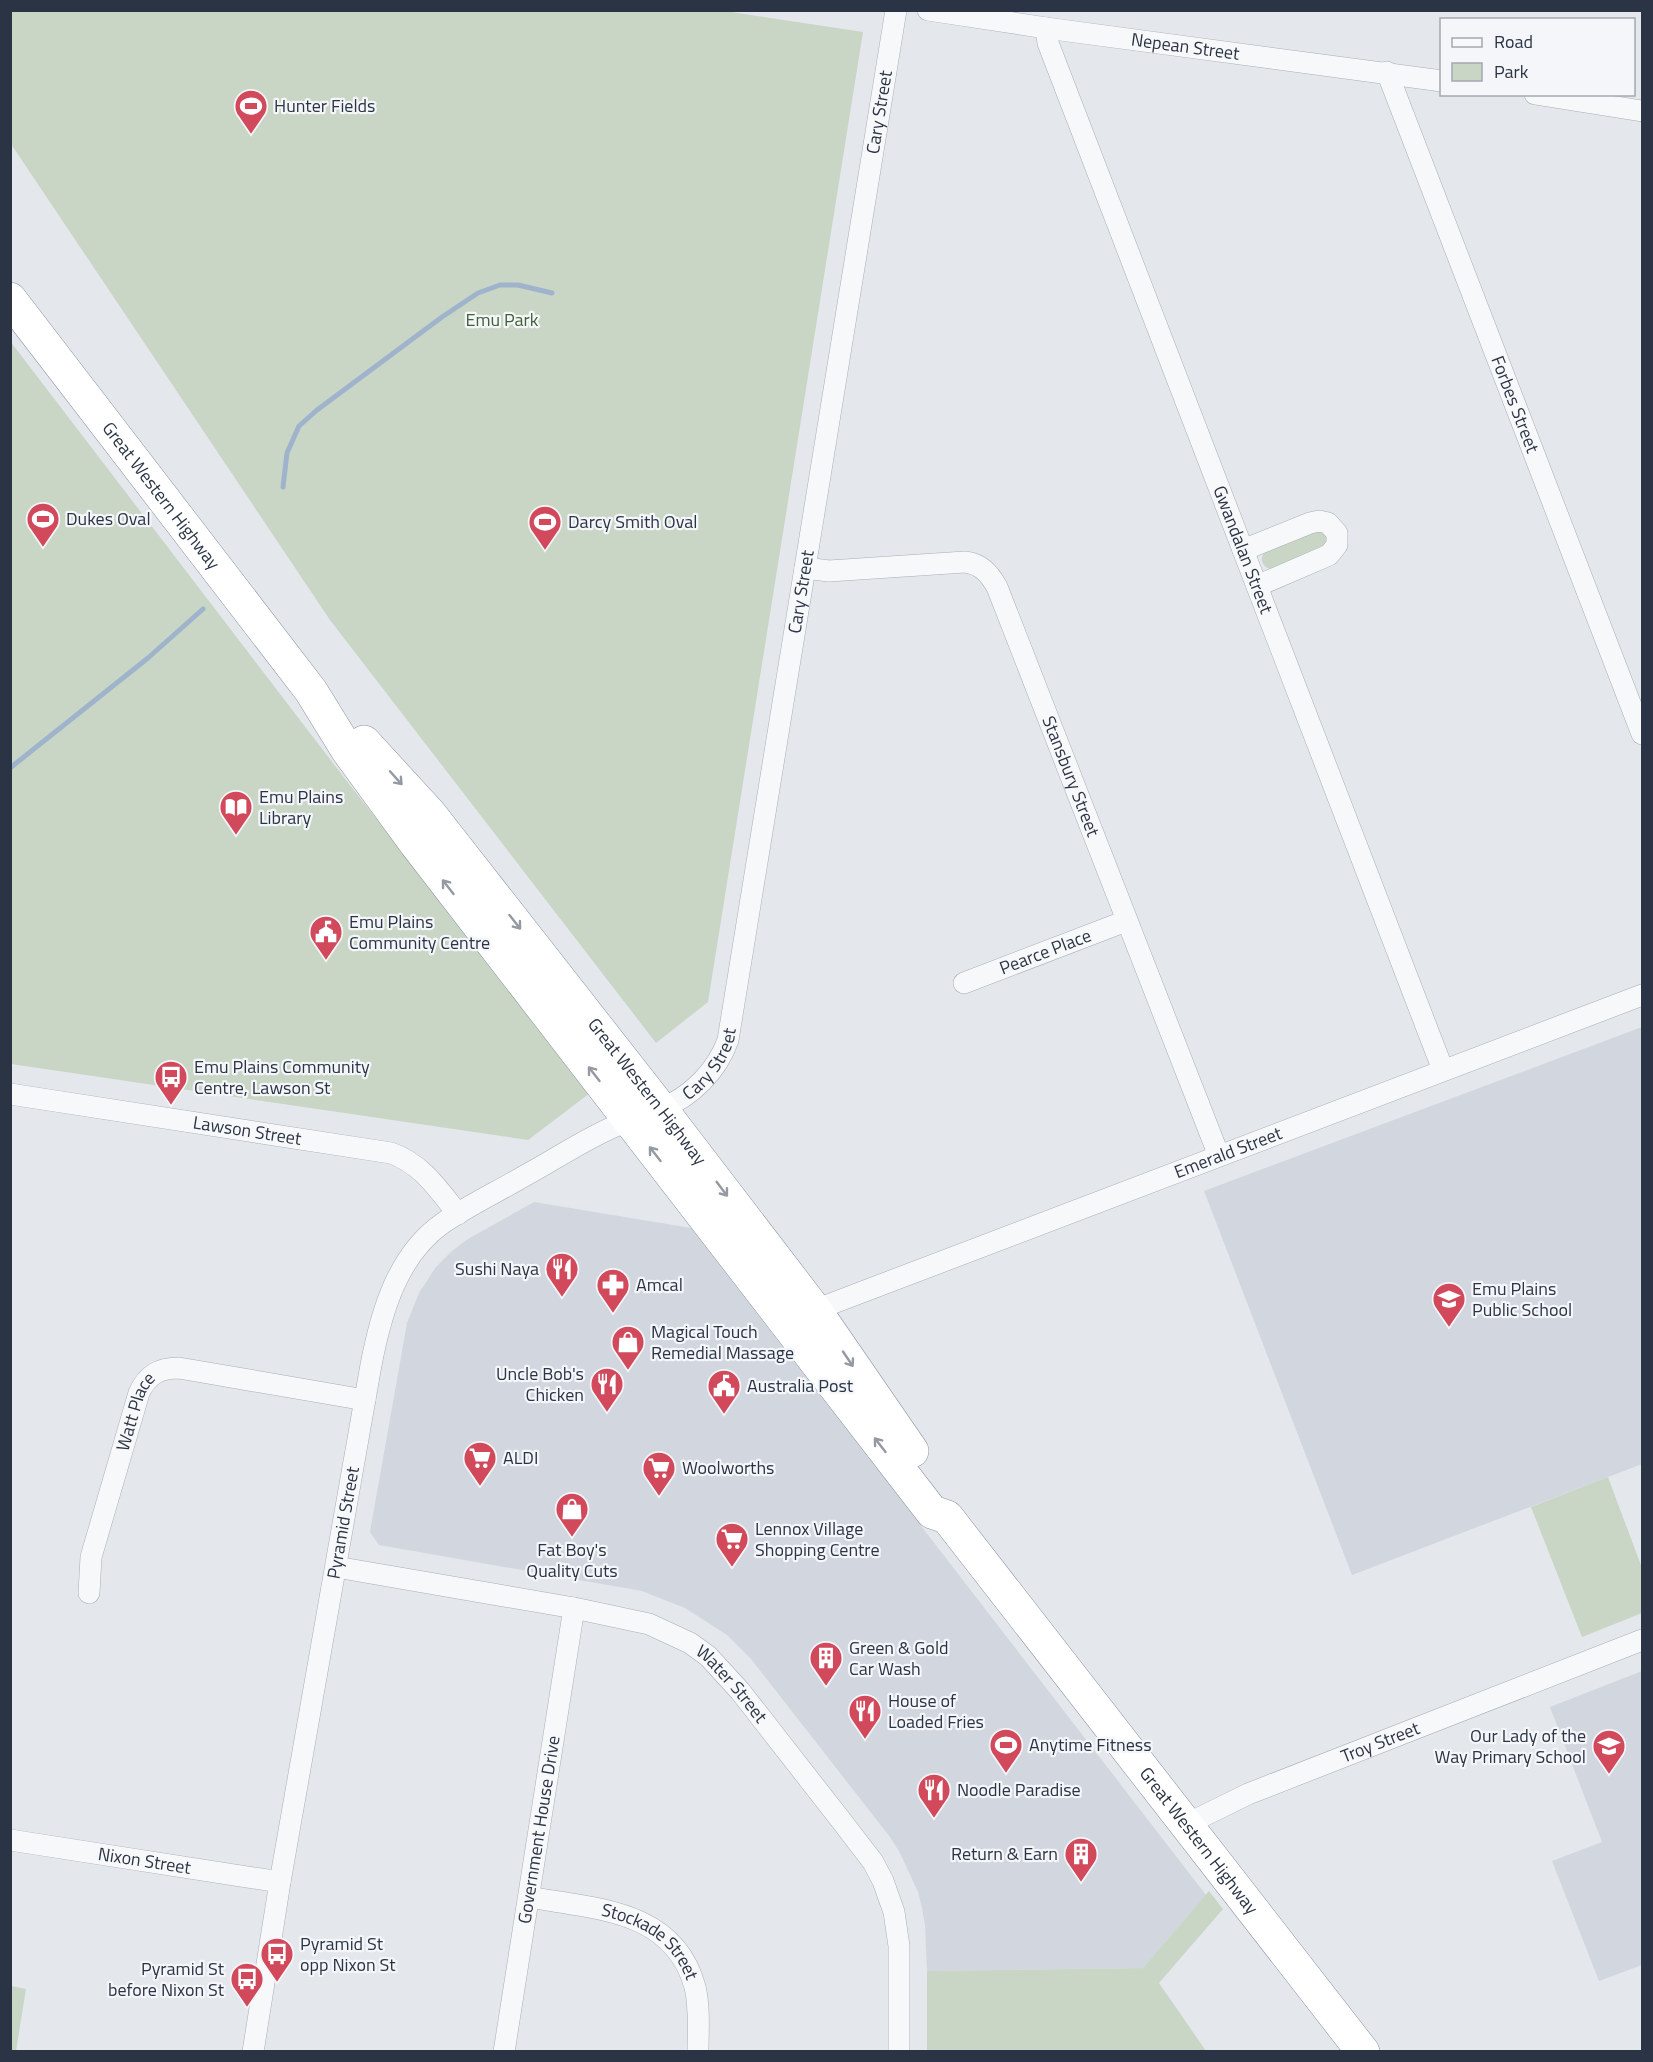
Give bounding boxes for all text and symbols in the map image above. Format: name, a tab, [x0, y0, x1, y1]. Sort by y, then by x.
legend	[1440, 18, 1635, 96]
street label: Nepean Street	[1130, 26, 1242, 67]
text: Road	[1494, 28, 1533, 55]
text: Park	[1494, 58, 1529, 85]
street label: Cary Street	[859, 68, 899, 156]
sports icon: Hunter Fields	[233, 88, 269, 135]
place label: Hunter Fields	[274, 92, 375, 119]
park label: Emu Park	[466, 306, 539, 333]
street label: Forbes Street	[1484, 351, 1547, 457]
street label: Great Western Highway	[96, 416, 227, 575]
street label: Gwandalan Street	[1206, 482, 1280, 618]
sports icon: Dukes Oval	[25, 501, 61, 548]
sports icon: Darcy Smith Oval	[527, 504, 563, 551]
place label: Dukes Oval	[66, 505, 151, 532]
place label: Darcy Smith Oval	[568, 508, 697, 535]
street label: Cary Street	[781, 547, 821, 635]
street label: Stansbury Street	[1036, 712, 1107, 841]
one-way arrow	[389, 770, 403, 785]
place label: Emu Plains Library	[259, 783, 343, 831]
library icon: Emu Plains Library	[218, 789, 254, 836]
one-way arrow	[442, 879, 455, 895]
place label: Emu Plains Community Centre	[349, 908, 490, 956]
public building icon: Emu Plains Community Centre	[308, 914, 344, 961]
one-way arrow	[509, 914, 522, 930]
street label: Pearce Place	[995, 922, 1095, 981]
street label: Great Western Highway	[581, 1012, 713, 1171]
street label: Cary Street	[676, 1025, 743, 1106]
place label: Emu Plains Community Centre, Lawson St	[194, 1053, 370, 1101]
bus stop icon: Emu Plains Community Centre, Lawson St	[153, 1059, 189, 1106]
one-way arrow	[587, 1066, 600, 1082]
street label: Lawson Street	[191, 1109, 304, 1152]
street label: Emerald Street	[1170, 1119, 1286, 1185]
one-way arrow	[649, 1146, 662, 1162]
one-way arrow	[716, 1180, 729, 1196]
restaurant icon: Sushi Naya	[544, 1251, 580, 1298]
place label: Sushi Naya	[455, 1255, 539, 1282]
pharmacy icon: Amcal	[595, 1267, 631, 1314]
place label: Amcal	[636, 1271, 683, 1298]
place label: Emu Plains Public School	[1472, 1275, 1572, 1323]
school or university icon: Emu Plains Public School	[1431, 1281, 1467, 1328]
place label: Magical Touch Remedial Massage	[651, 1318, 794, 1366]
shop icon: Magical Touch Remedial Massage	[610, 1324, 646, 1371]
one-way arrow	[842, 1350, 854, 1366]
place label: Uncle Bob's Chicken	[496, 1360, 584, 1408]
street label: Watt Place	[109, 1365, 161, 1454]
restaurant icon: Uncle Bob's Chicken	[589, 1366, 625, 1413]
public building icon: Australia Post	[706, 1368, 742, 1415]
place label: Australia Post	[747, 1372, 854, 1399]
one-way arrow	[874, 1437, 887, 1453]
supermarket icon: ALDI	[462, 1440, 498, 1487]
place label: ALDI	[503, 1444, 538, 1471]
supermarket icon: Woolworths	[641, 1450, 677, 1497]
place label: Woolworths	[682, 1454, 774, 1481]
street label: Pyramid Street	[320, 1464, 366, 1581]
shop icon: Fat Boy's Quality Cuts	[554, 1491, 590, 1538]
place label: Lennox Village Shopping Centre	[755, 1515, 880, 1563]
supermarket icon: Lennox Village Shopping Centre	[714, 1521, 750, 1568]
place label: Fat Boy's Quality Cuts	[526, 1536, 618, 1584]
place label: Green & Gold Car Wash	[849, 1634, 949, 1682]
street label: Water Street	[691, 1638, 774, 1729]
building icon: Green & Gold Car Wash	[808, 1640, 844, 1687]
place label: House of Loaded Fries	[888, 1687, 984, 1735]
restaurant icon: House of Loaded Fries	[847, 1693, 883, 1740]
street label: Troy Street	[1337, 1714, 1424, 1769]
place label: Our Lady of the Way Primary School	[1435, 1722, 1586, 1770]
sports icon: Anytime Fitness	[988, 1727, 1024, 1774]
school or university icon: Our Lady of the Way Primary School	[1591, 1728, 1627, 1775]
place label: Anytime Fitness	[1029, 1731, 1152, 1758]
street label: Government House Drive	[510, 1734, 567, 1926]
street label: Great Western Highway	[1133, 1761, 1265, 1920]
restaurant icon: Noodle Paradise	[916, 1772, 952, 1819]
place label: Noodle Paradise	[957, 1776, 1081, 1803]
building icon: Return & Earn	[1063, 1836, 1099, 1883]
street label: Nixon Street	[96, 1840, 193, 1881]
place label: Return & Earn	[951, 1840, 1058, 1867]
street label: Stockade Street	[599, 1896, 706, 1984]
place label: Pyramid St opp Nixon St	[300, 1930, 396, 1978]
bus stop icon: Pyramid St opp Nixon St	[259, 1936, 295, 1983]
place label: Pyramid St before Nixon St	[108, 1955, 225, 2003]
bus stop icon: Pyramid St before Nixon St	[229, 1961, 265, 2008]

